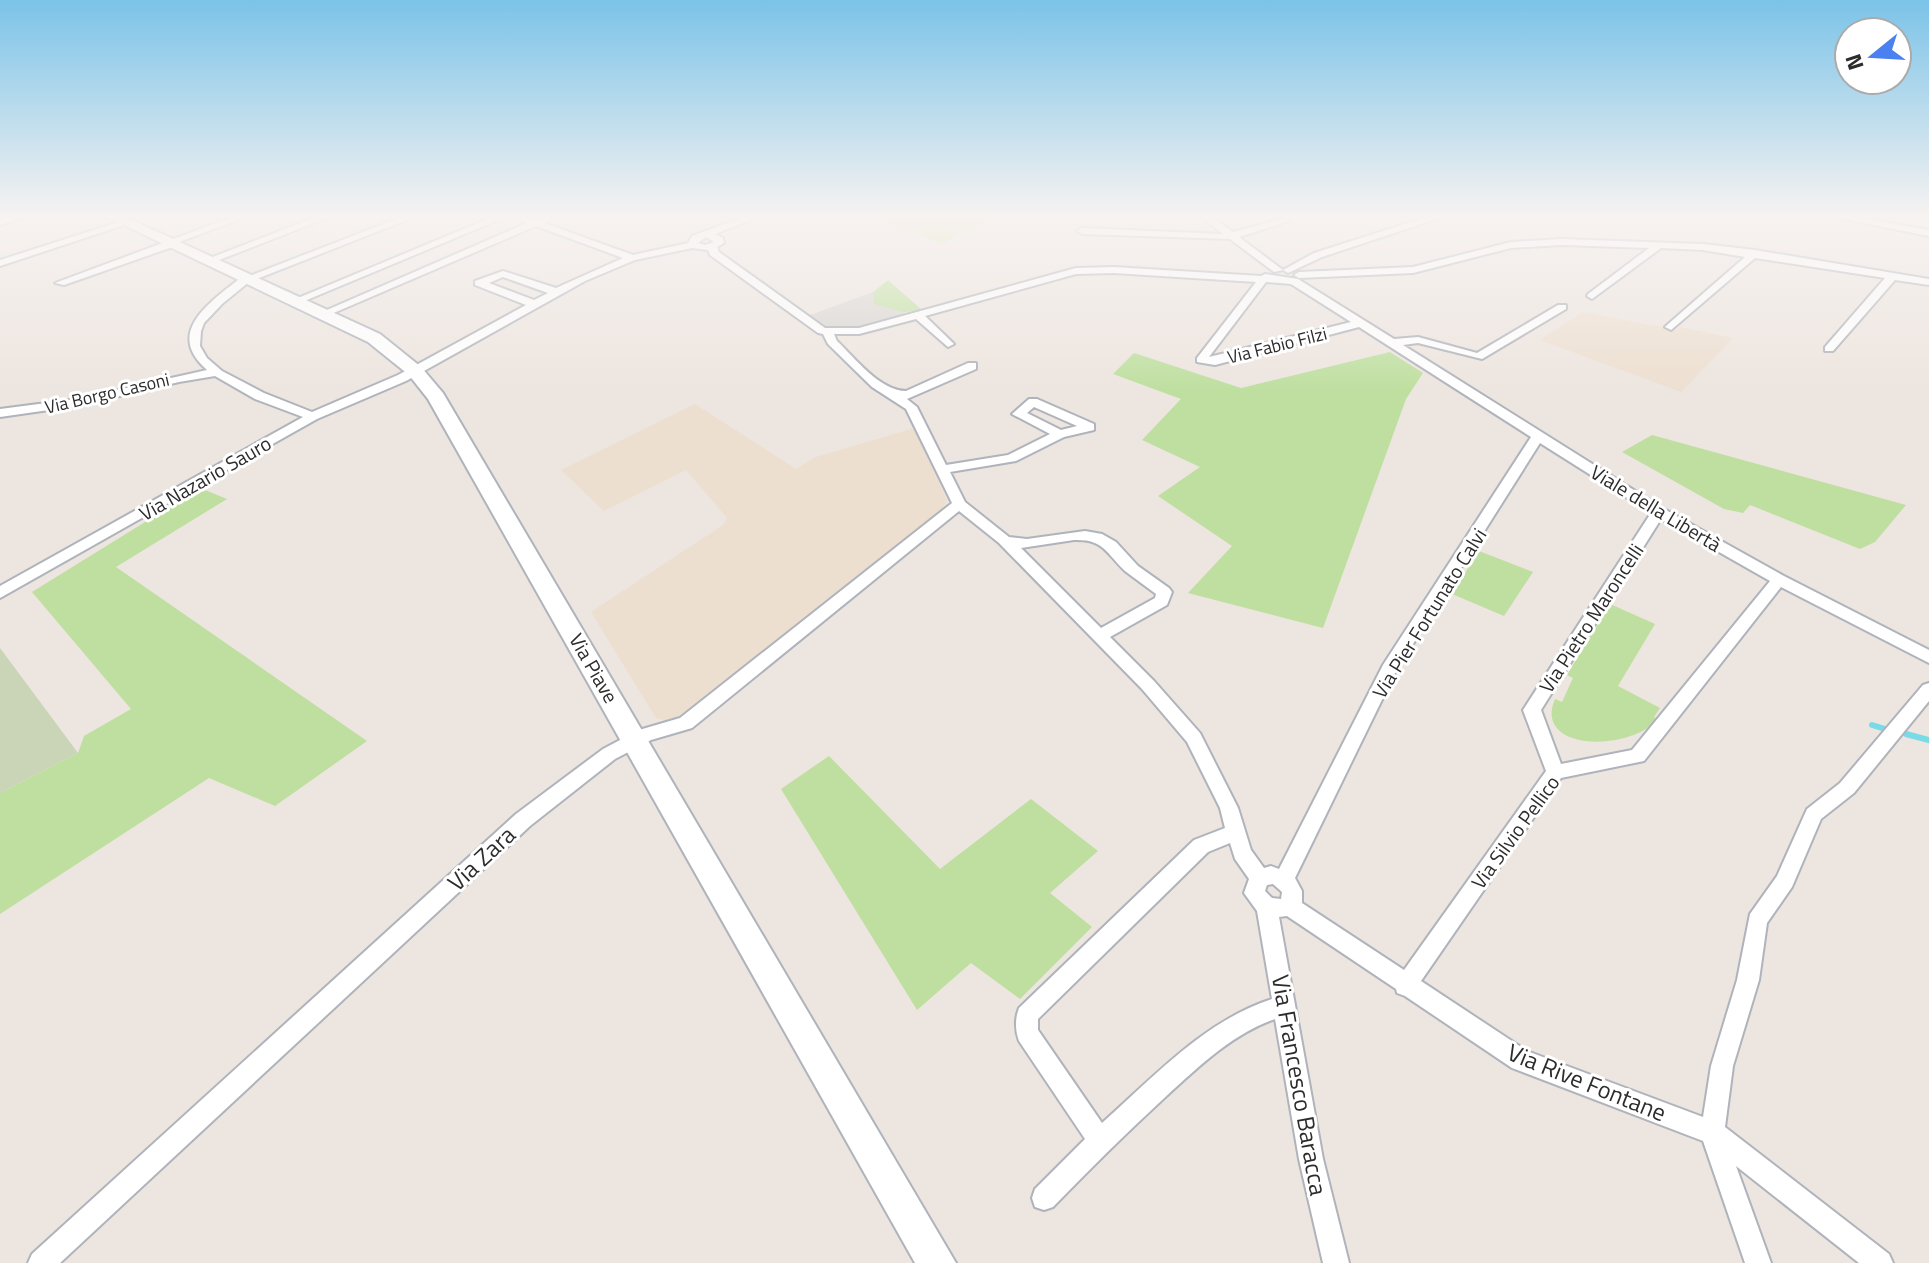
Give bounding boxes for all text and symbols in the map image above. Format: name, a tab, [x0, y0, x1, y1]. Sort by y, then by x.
north arrow	[1833, 16, 1913, 96]
text: N	[1835, 50, 1873, 75]
street label: Via Fabio Filzi	[1224, 320, 1330, 370]
street label: Via Borgo Casoni	[42, 366, 172, 420]
street label: Via Nazario Sauro	[133, 428, 277, 528]
street label: Viale della Libertà	[1585, 457, 1727, 559]
street label: Via Pier Fortunato Calvi	[1364, 522, 1494, 704]
street label: Via Pietro Maroncelli	[1531, 537, 1651, 699]
street label: Via Piave	[562, 627, 626, 709]
street label: Via Silvio Pellico	[1463, 769, 1567, 895]
street label: Via Zara	[439, 817, 523, 899]
street label: Via Francesco Baracca	[1263, 972, 1337, 1198]
street label: Via Rive Fontane	[1502, 1034, 1672, 1130]

